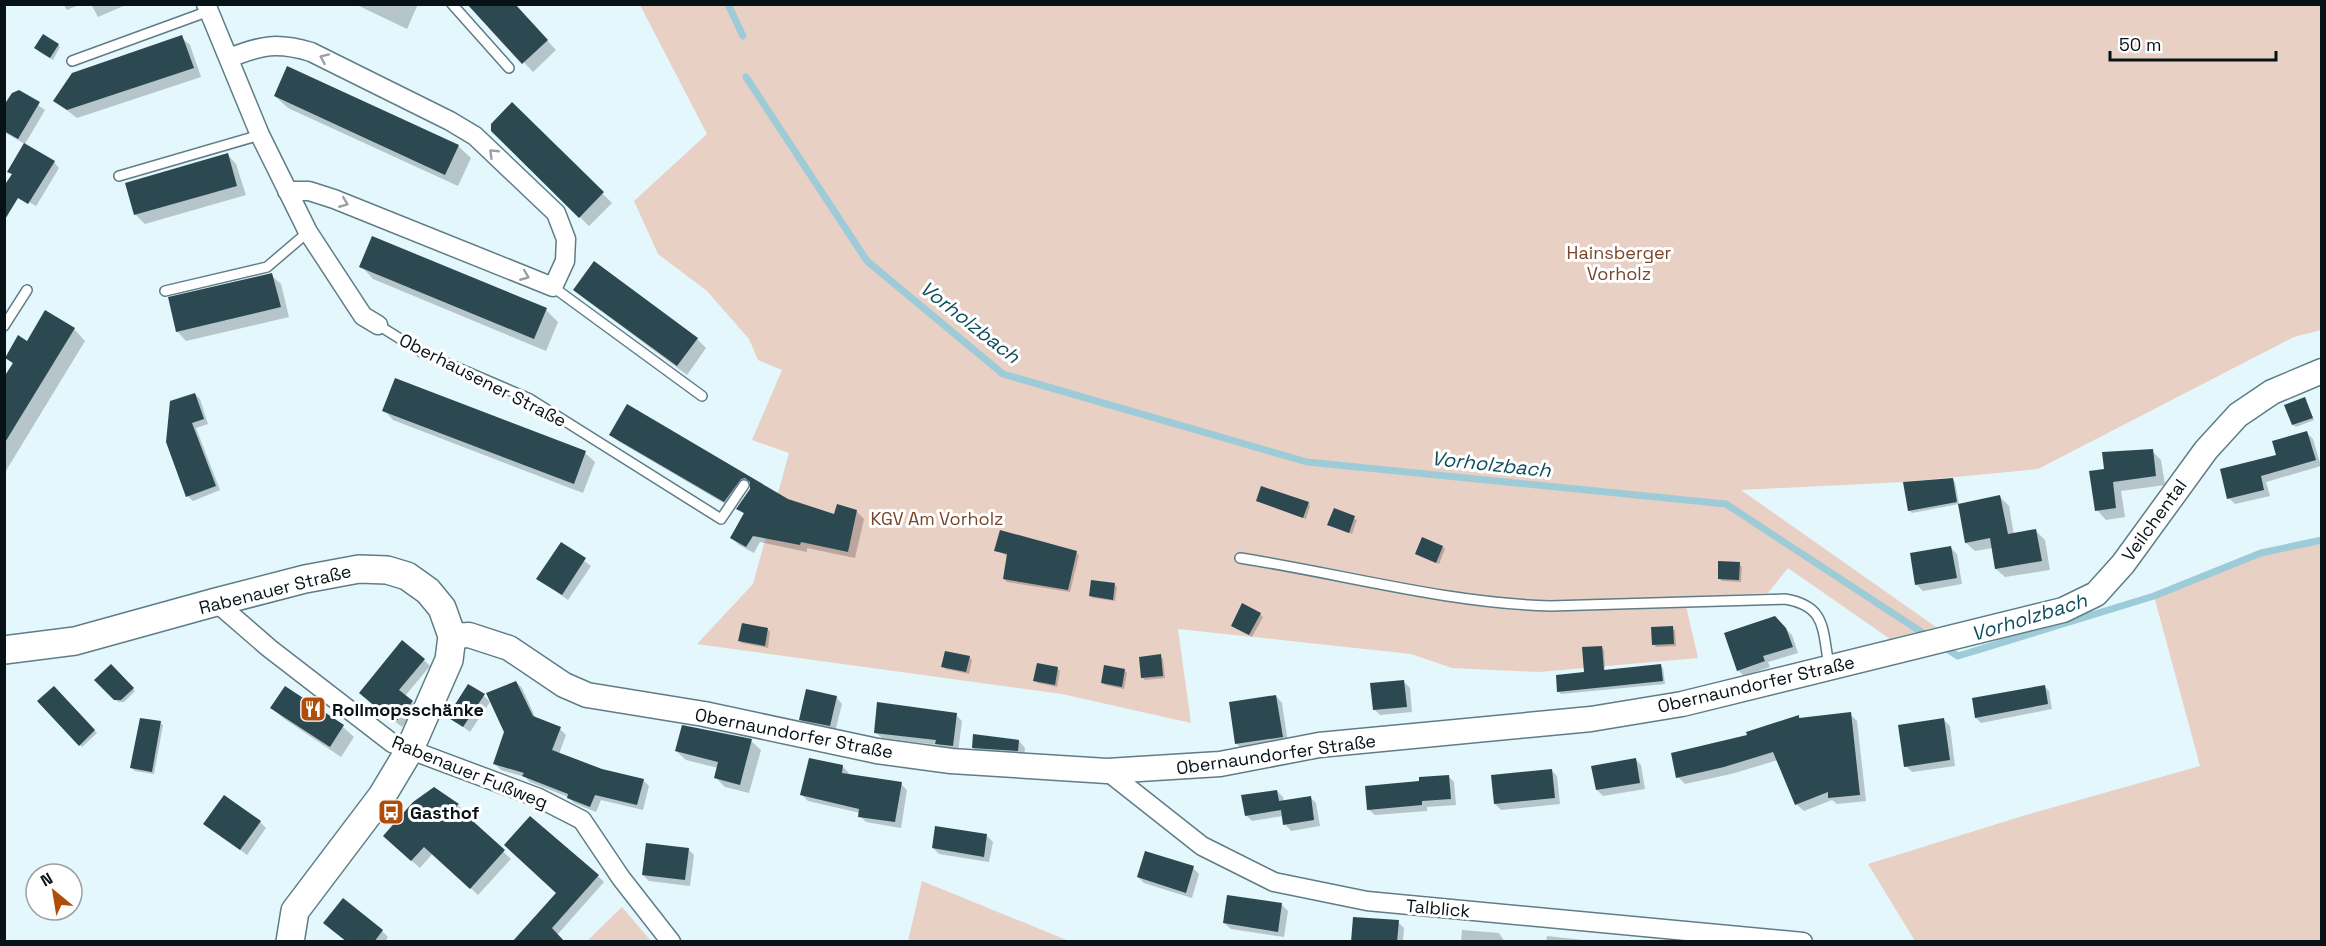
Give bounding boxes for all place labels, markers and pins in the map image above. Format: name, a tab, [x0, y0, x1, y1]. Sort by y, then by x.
restaurant icon: Rollmopsschänke	[298, 694, 328, 724]
place label: Rollmopsschänke	[332, 698, 484, 721]
bus stop icon: Gasthof	[376, 797, 406, 827]
place label: Gasthof	[410, 801, 480, 824]

